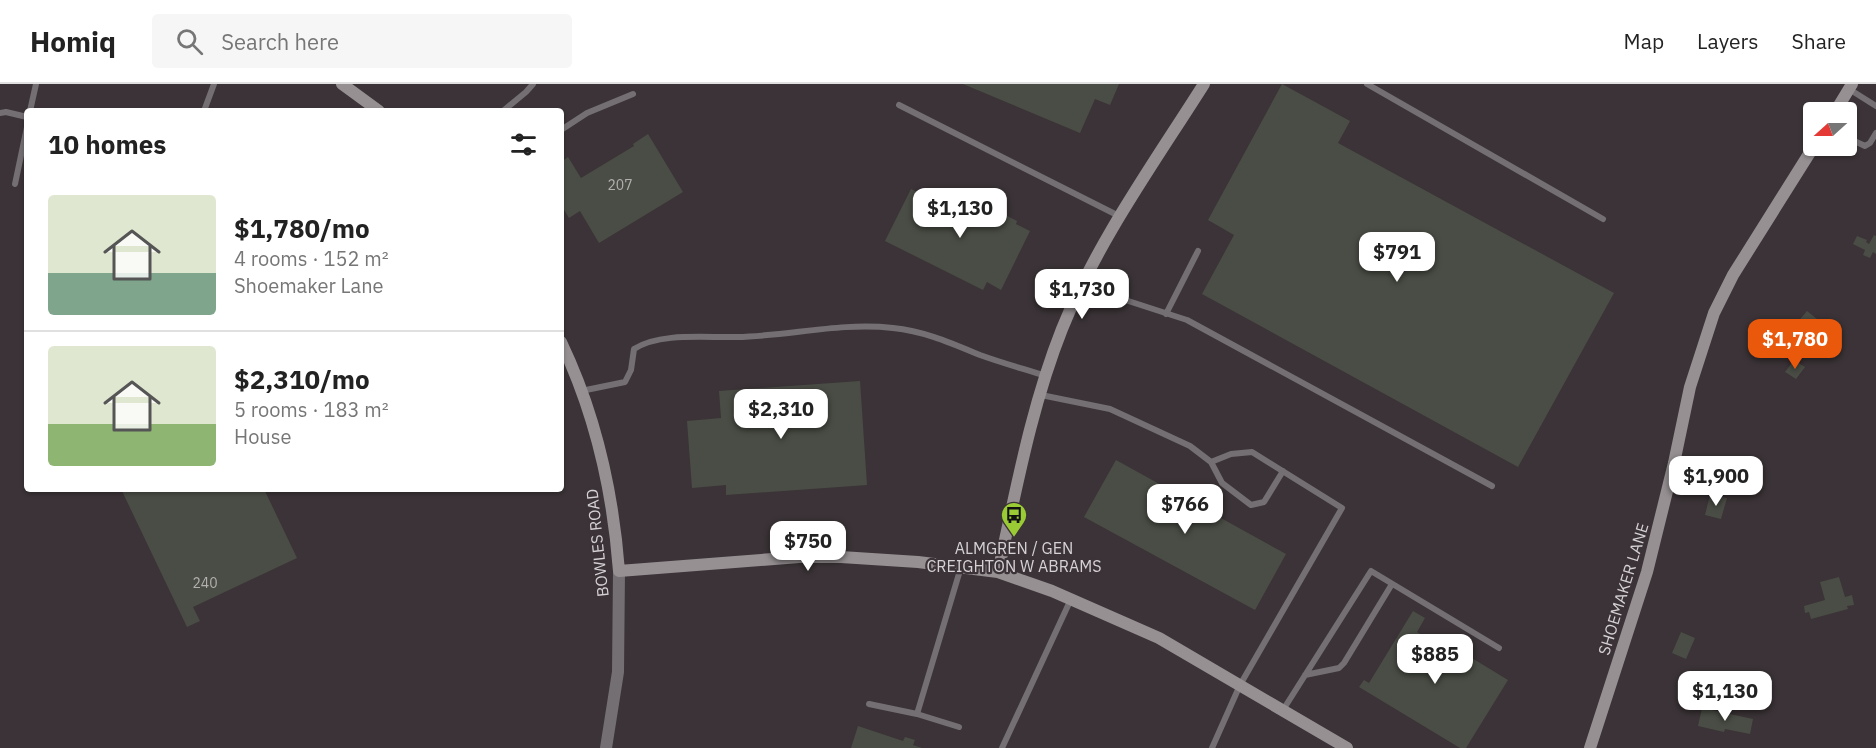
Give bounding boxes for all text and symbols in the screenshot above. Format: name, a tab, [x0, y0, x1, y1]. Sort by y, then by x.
search box	[152, 14, 572, 68]
text: Homiq	[30, 23, 116, 60]
icon: search	[173, 25, 206, 58]
text: Search here	[221, 27, 339, 56]
text: Map	[1624, 27, 1664, 55]
text: Layers	[1697, 27, 1759, 55]
text: Share	[1792, 27, 1846, 55]
north arrow	[1803, 102, 1857, 156]
map controls	[1803, 102, 1857, 156]
text: 10 homes	[48, 127, 166, 161]
icon: filters	[507, 128, 540, 161]
house number: 207	[607, 176, 633, 194]
pin: $1,130	[911, 188, 1009, 239]
text: $1,130	[927, 194, 993, 221]
text: $1,780/mo	[234, 211, 370, 245]
icon: home	[96, 219, 168, 291]
pin: $791	[1361, 232, 1433, 283]
text: $791	[1373, 238, 1421, 265]
text: 4 rooms · 152 m²	[234, 245, 389, 272]
pin: $1,730	[1033, 269, 1131, 320]
text: Shoemaker Lane	[234, 272, 384, 299]
text: $1,730	[1049, 275, 1115, 302]
pin: $1,780	[1746, 319, 1844, 370]
text: $1,780	[1762, 325, 1828, 352]
text: $2,310/mo	[234, 362, 370, 396]
icon: home	[96, 370, 168, 442]
pin: $2,310	[732, 389, 830, 440]
text: $2,310	[748, 395, 814, 422]
text: 5 rooms · 183 m²	[234, 396, 389, 423]
text: House	[234, 423, 291, 450]
pin: $1,900	[1667, 456, 1765, 507]
text: $1,900	[1683, 462, 1749, 489]
pin: $766	[1149, 484, 1221, 535]
street label: BOWLES ROAD	[581, 488, 613, 598]
text: $766	[1161, 490, 1209, 517]
bus stop icon: ALMGREN / GEN CREIGHTON W ABRAMS	[999, 500, 1029, 538]
street label: SHOEMAKER LANE	[1593, 520, 1653, 658]
pin: $750	[772, 521, 844, 572]
text: $750	[784, 527, 832, 554]
place label: ALMGREN / GEN CREIGHTON W ABRAMS	[926, 538, 1102, 576]
house number: 240	[192, 574, 218, 592]
pin: $885	[1399, 634, 1471, 685]
text: $885	[1411, 640, 1459, 667]
pin: $1,130	[1676, 671, 1774, 722]
text: $1,130	[1692, 677, 1758, 704]

